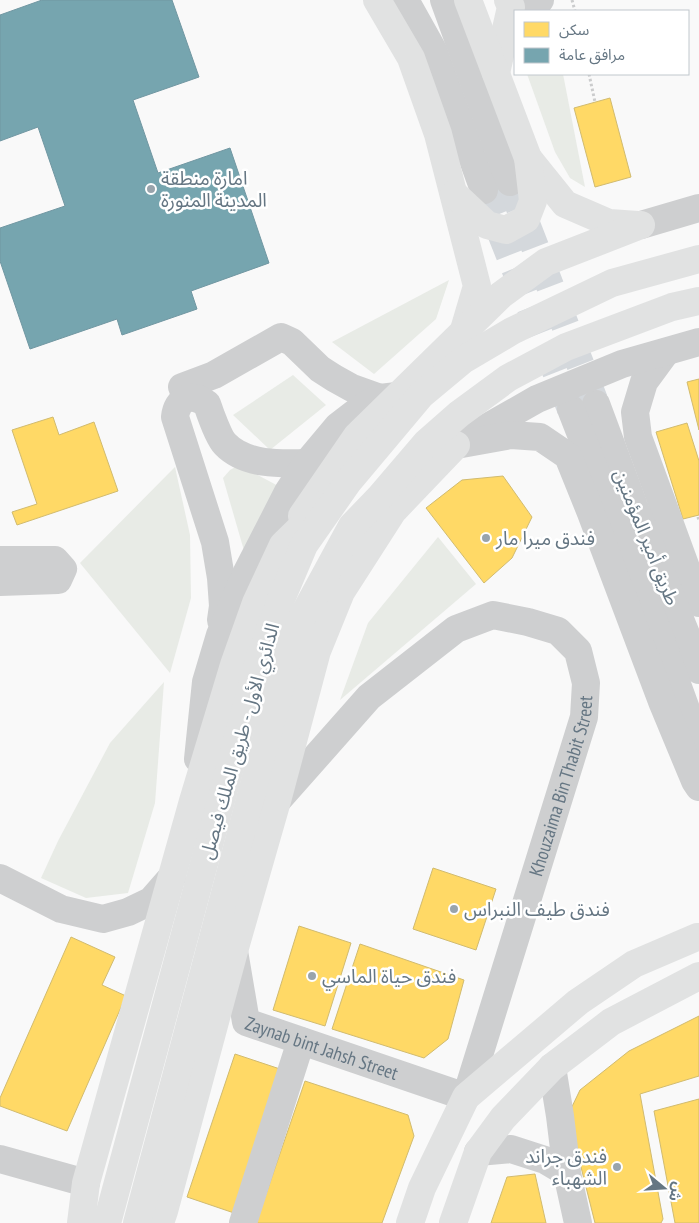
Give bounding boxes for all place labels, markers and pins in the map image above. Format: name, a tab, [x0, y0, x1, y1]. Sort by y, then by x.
place label: امارة منطقة المدينة المنورة	[161, 166, 267, 212]
marker: امارة منطقة المدينة المنورة	[145, 183, 157, 195]
place label: فندق ميرا مار	[495, 526, 595, 550]
marker: فندق ميرا مار	[480, 532, 492, 544]
place label: فندق طيف النبراس	[464, 897, 610, 921]
marker: فندق طيف النبراس	[448, 903, 460, 915]
place label: فندق حياة الماسي	[322, 964, 456, 991]
marker: فندق حياة الماسي	[306, 970, 318, 982]
place label: فندق جراند الشهباء	[525, 1144, 607, 1190]
marker: فندق جراند الشهباء	[611, 1161, 623, 1173]

